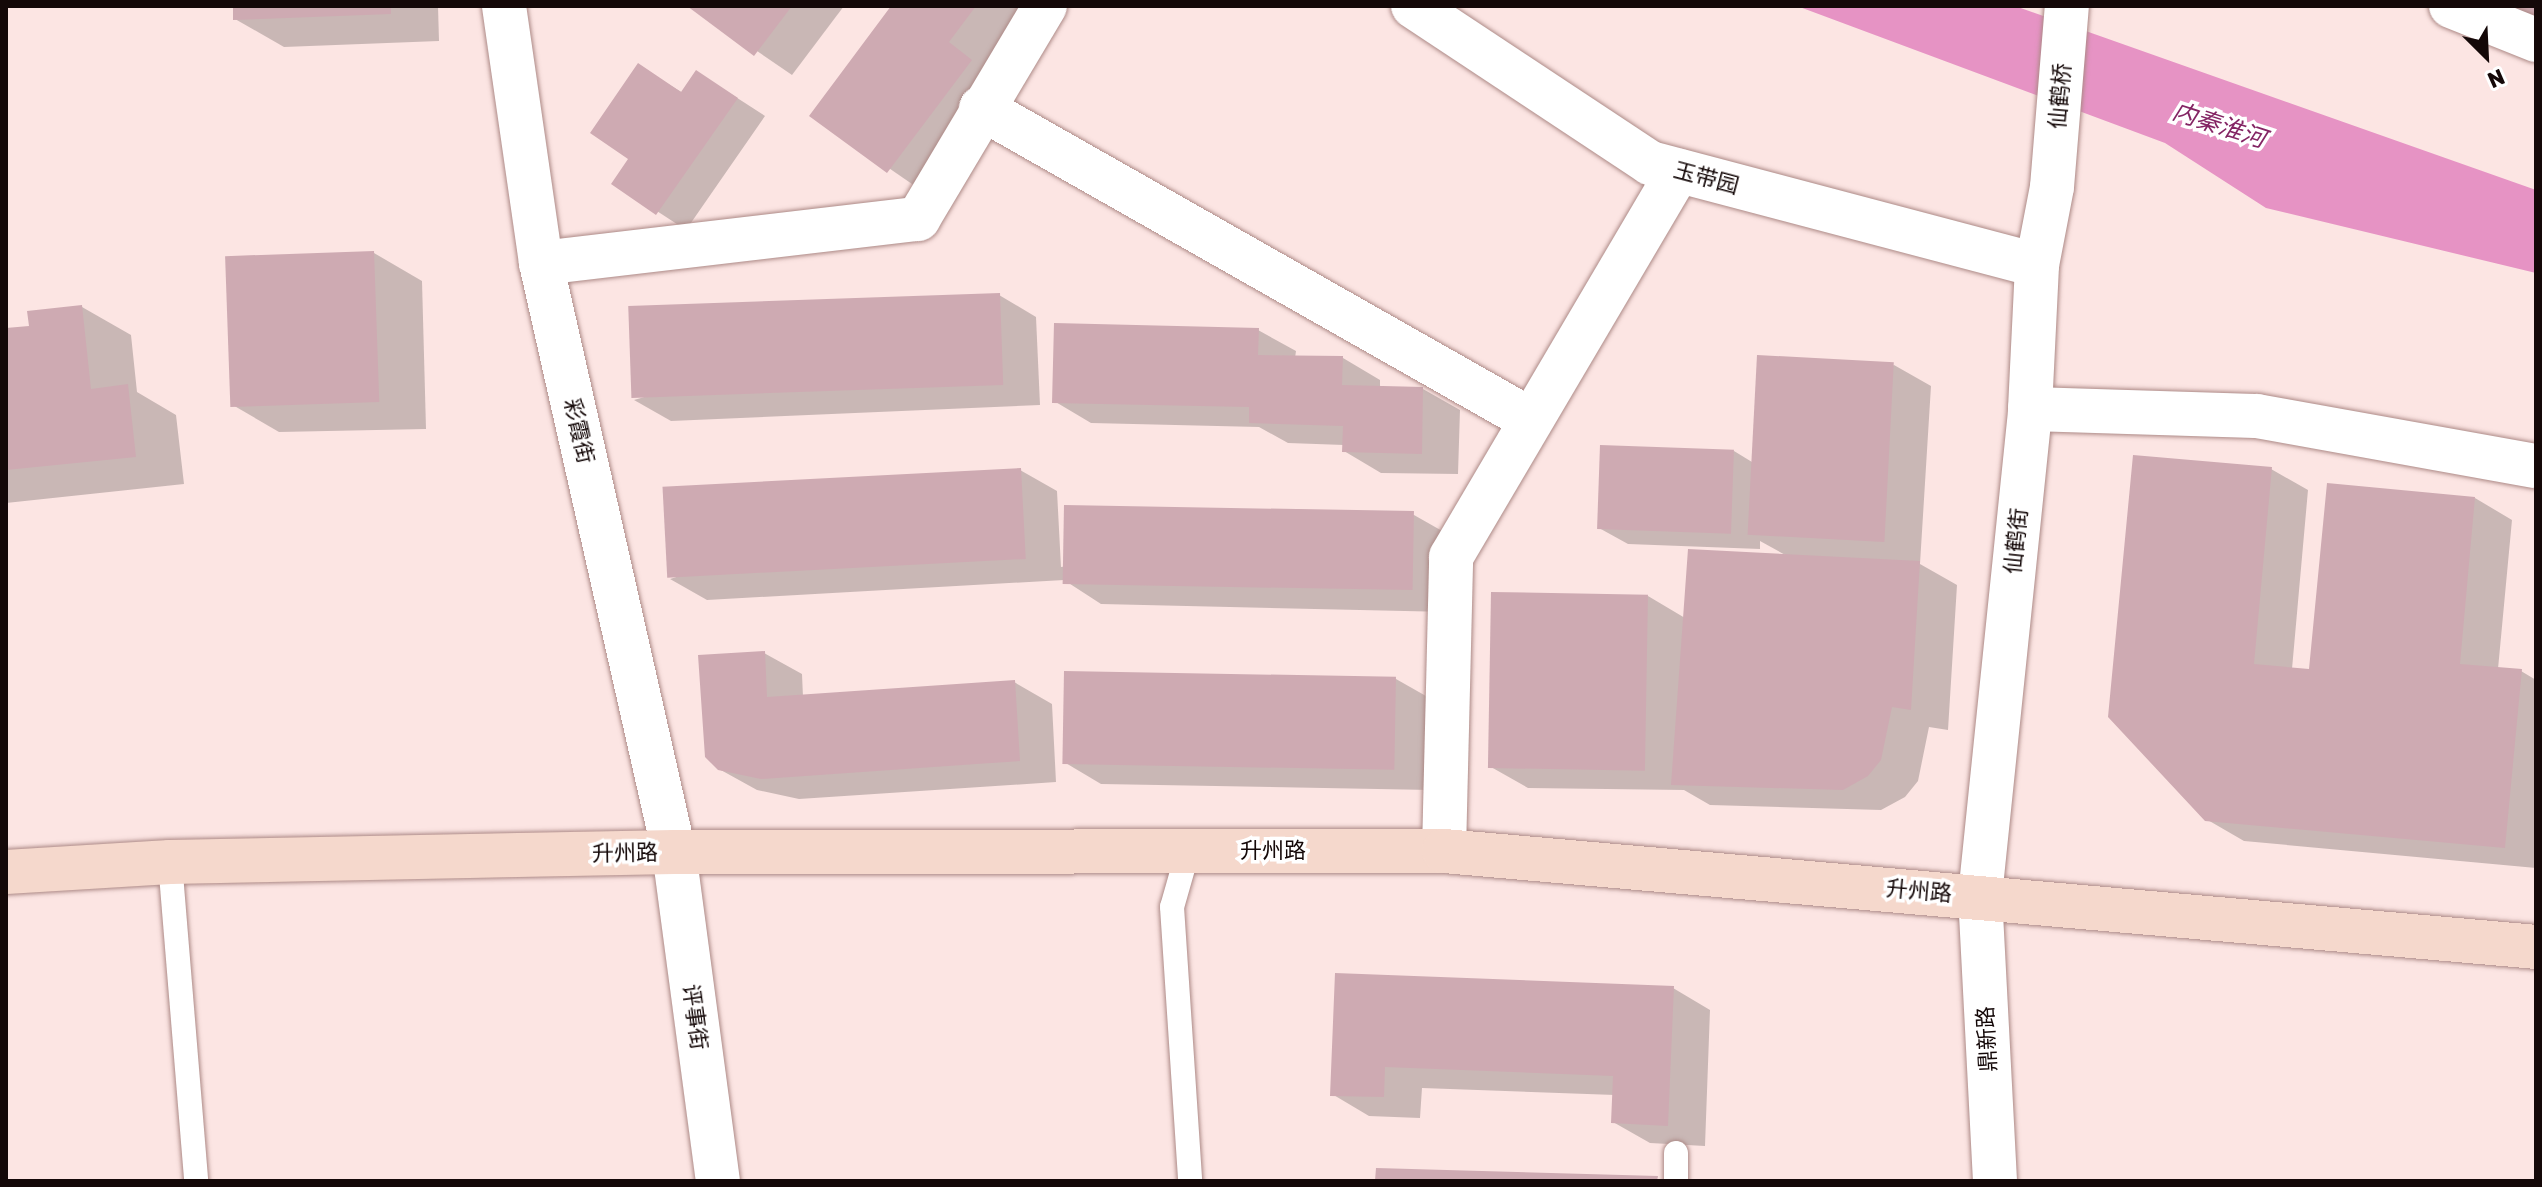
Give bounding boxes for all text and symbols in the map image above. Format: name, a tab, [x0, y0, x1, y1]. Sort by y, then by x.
north arrow	[2446, 16, 2526, 96]
street label: 仙鹤桥	[2044, 62, 2076, 130]
text: N	[2483, 63, 2509, 94]
water label: 内秦淮河	[2169, 97, 2269, 155]
street label: 玉带园	[1671, 157, 1741, 199]
street label: 彩霞街	[559, 396, 599, 466]
street label: 仙鹤街	[1999, 507, 2033, 575]
street label: 升州路	[1240, 838, 1306, 864]
street label: 升州路	[592, 839, 658, 867]
street label: 升州路	[1885, 875, 1953, 907]
street label: 评事街	[677, 982, 713, 1052]
street label: 鼎新路	[1972, 1005, 2002, 1073]

